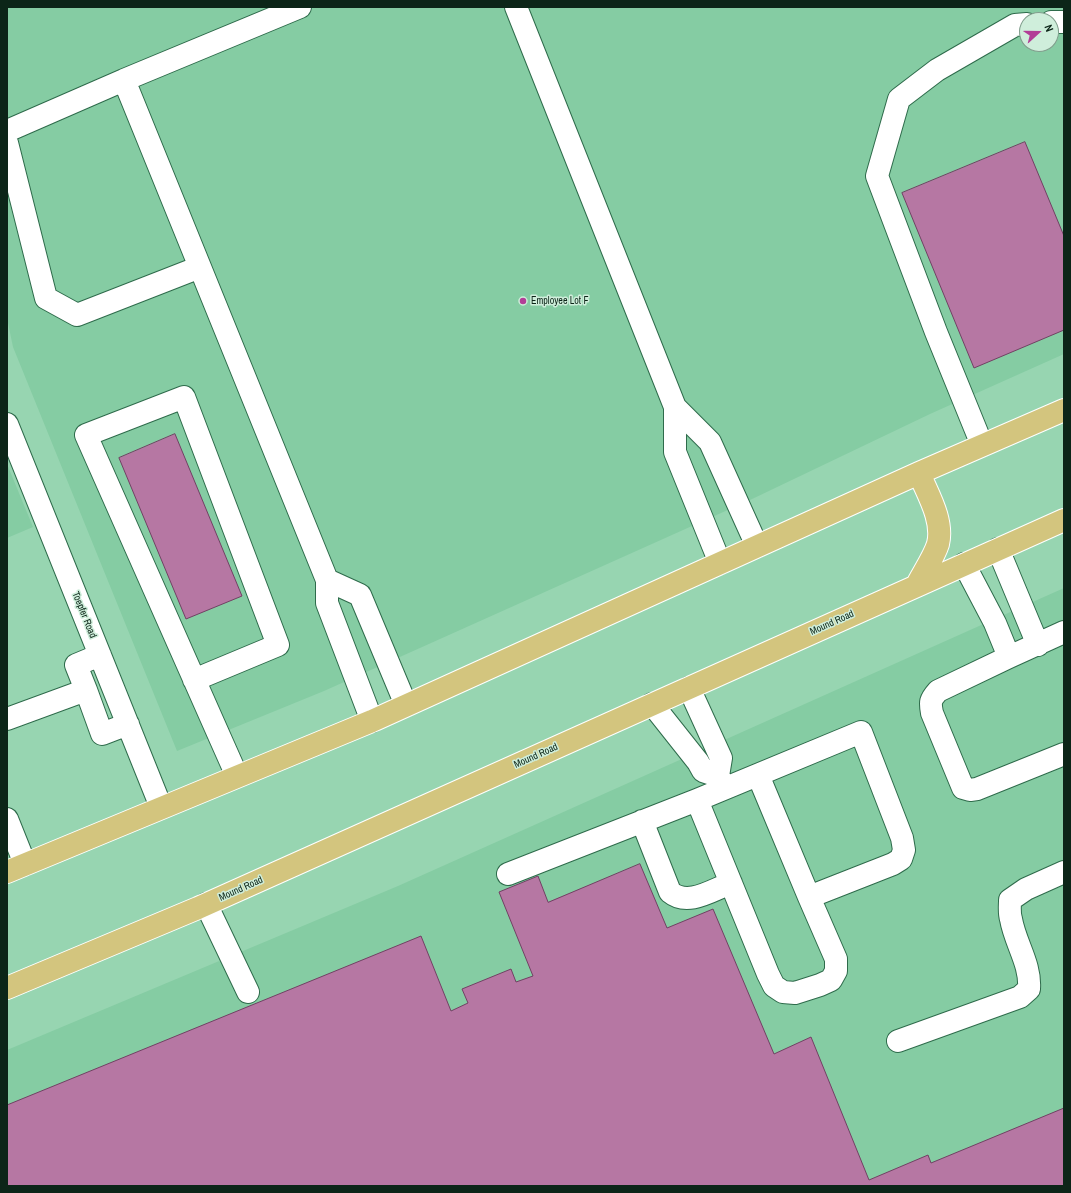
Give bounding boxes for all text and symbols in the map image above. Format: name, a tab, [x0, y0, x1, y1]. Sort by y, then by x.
north arrow	[1019, 12, 1059, 52]
text: N	[1042, 23, 1057, 34]
place label: Employee Lot F	[531, 295, 588, 307]
marker: Employee Lot F	[518, 296, 528, 306]
street label: Toepfer Road	[69, 590, 99, 640]
street label: Mound Road	[808, 608, 856, 638]
street label: Mound Road	[512, 741, 560, 771]
street label: Mound Road	[217, 874, 265, 904]

